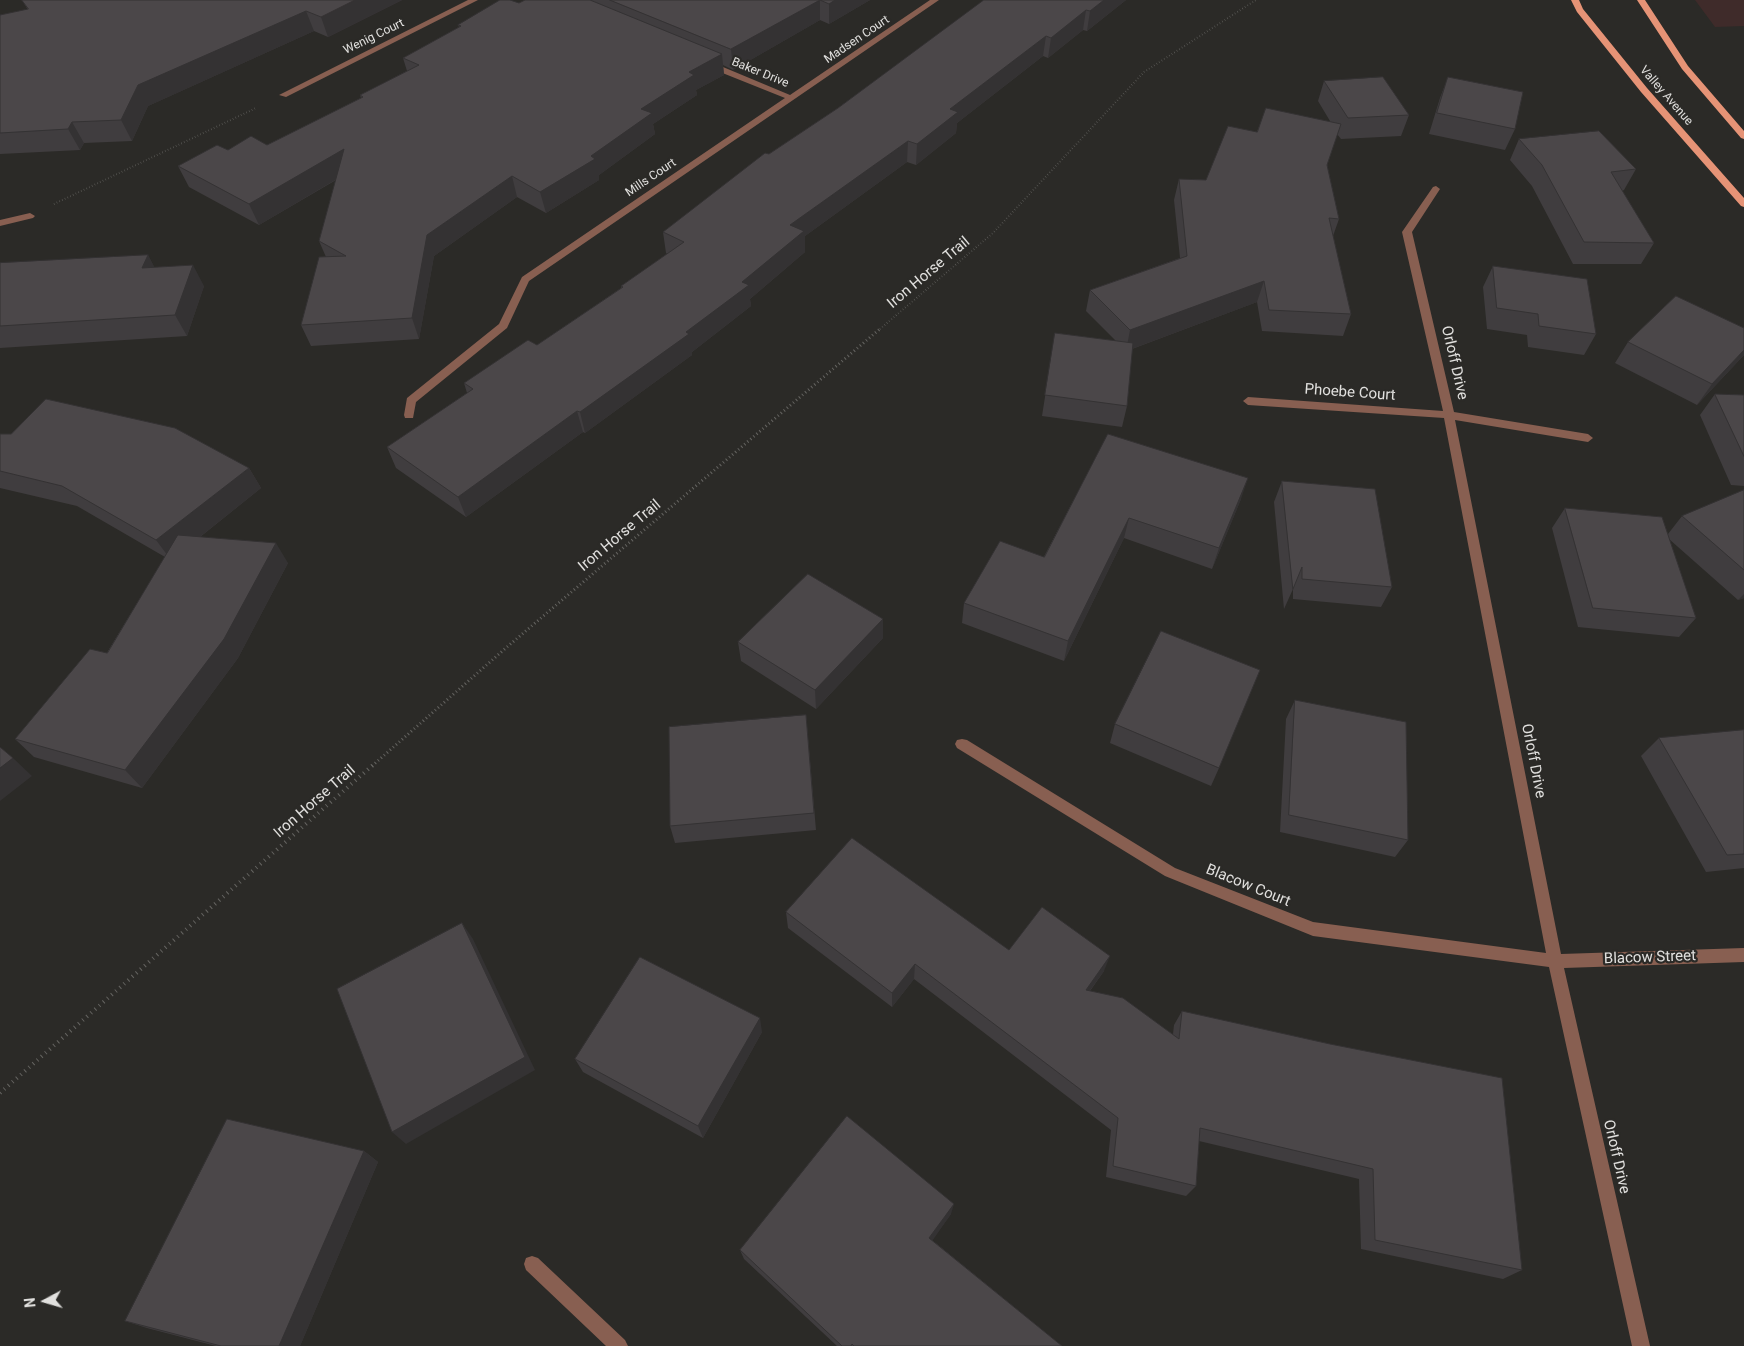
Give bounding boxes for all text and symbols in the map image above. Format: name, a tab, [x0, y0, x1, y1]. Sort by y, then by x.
street label: Madsen Court	[822, 13, 892, 67]
street label: Wenig Court	[341, 16, 407, 58]
street label: Baker Drive	[729, 55, 791, 91]
street label: Valley Avenue	[1636, 63, 1696, 129]
street label: Mills Court	[623, 156, 679, 200]
street label: Iron Horse Trail	[884, 233, 974, 313]
street label: Orloff Drive	[1437, 324, 1471, 402]
street label: Phoebe Court	[1304, 381, 1396, 405]
street label: Iron Horse Trail	[575, 496, 665, 576]
street label: Orloff Drive	[1517, 722, 1549, 800]
street label: Iron Horse Trail	[271, 762, 359, 842]
street label: Blacow Court	[1203, 861, 1293, 911]
street label: Blacow Street	[1604, 947, 1696, 969]
street label: Orloff Drive	[1599, 1118, 1633, 1196]
north arrow	[20, 1276, 70, 1326]
text: N	[22, 1297, 39, 1308]

